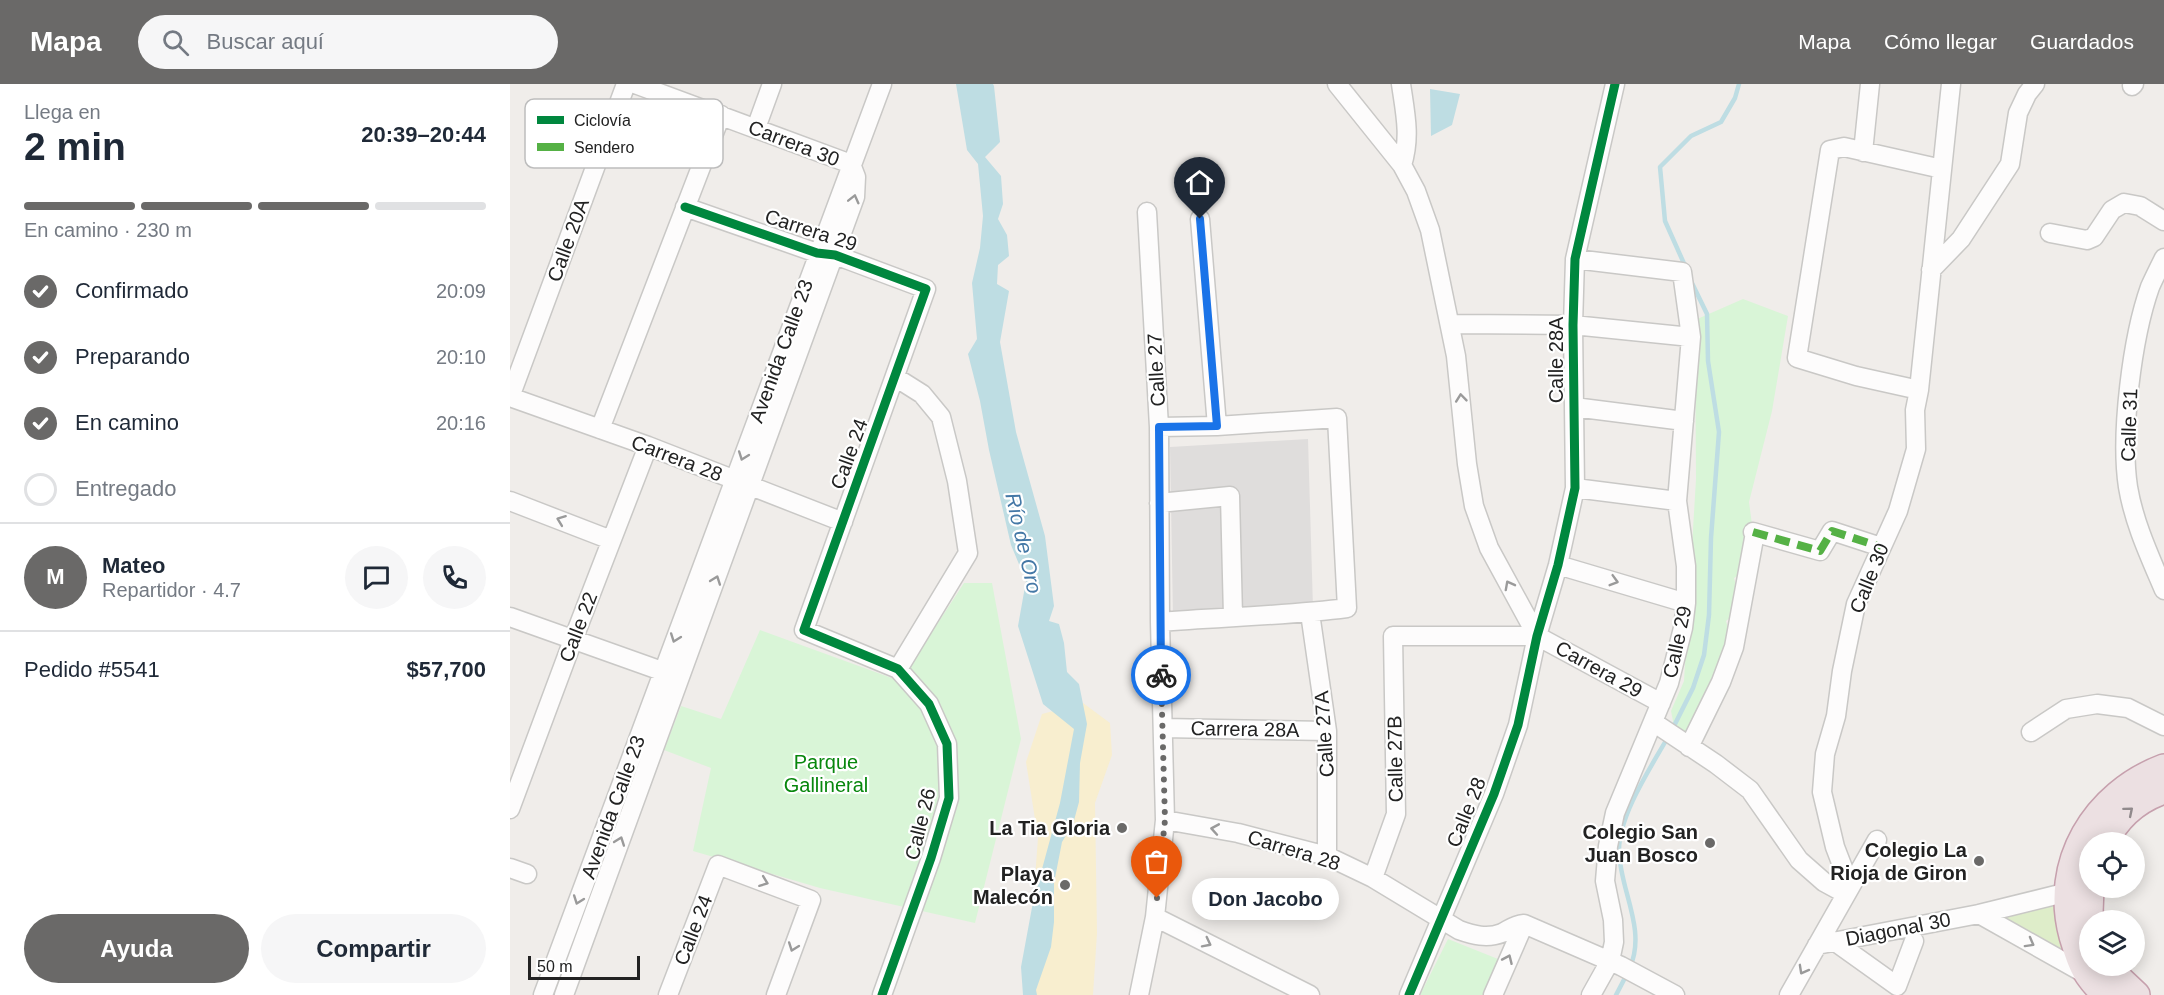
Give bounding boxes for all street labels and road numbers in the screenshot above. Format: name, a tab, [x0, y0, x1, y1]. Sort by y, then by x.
street label: Carrera 30	[745, 116, 843, 170]
street label: Calle 20A	[543, 195, 593, 285]
street label: Carrera 29	[762, 205, 860, 255]
street label: Avenida Calle 23	[745, 276, 817, 426]
street label: Calle 28A	[1545, 316, 1567, 403]
street label: Calle 27	[1143, 333, 1169, 407]
street label: Calle 31	[2117, 388, 2141, 462]
street label: Calle 24	[826, 416, 872, 492]
street label: Carrera 28	[628, 431, 726, 485]
street label: Calle 30	[1845, 540, 1893, 616]
street label: Calle 22	[555, 589, 601, 665]
street label: Calle 29	[1659, 604, 1695, 680]
street label: Carrera 29	[1552, 636, 1646, 702]
street label: Calle 27A	[1310, 689, 1338, 778]
street label: Calle 27B	[1383, 715, 1407, 803]
street label: Carrera 28A	[1190, 717, 1300, 741]
street label: Avenida Calle 23	[577, 732, 649, 882]
street label: Calle 28	[1442, 774, 1490, 850]
street label: Calle 26	[900, 786, 940, 862]
street label: Carrera 28	[1245, 826, 1343, 874]
street label: Calle 24	[670, 892, 716, 968]
street label: Diagonal 30	[1844, 908, 1952, 950]

